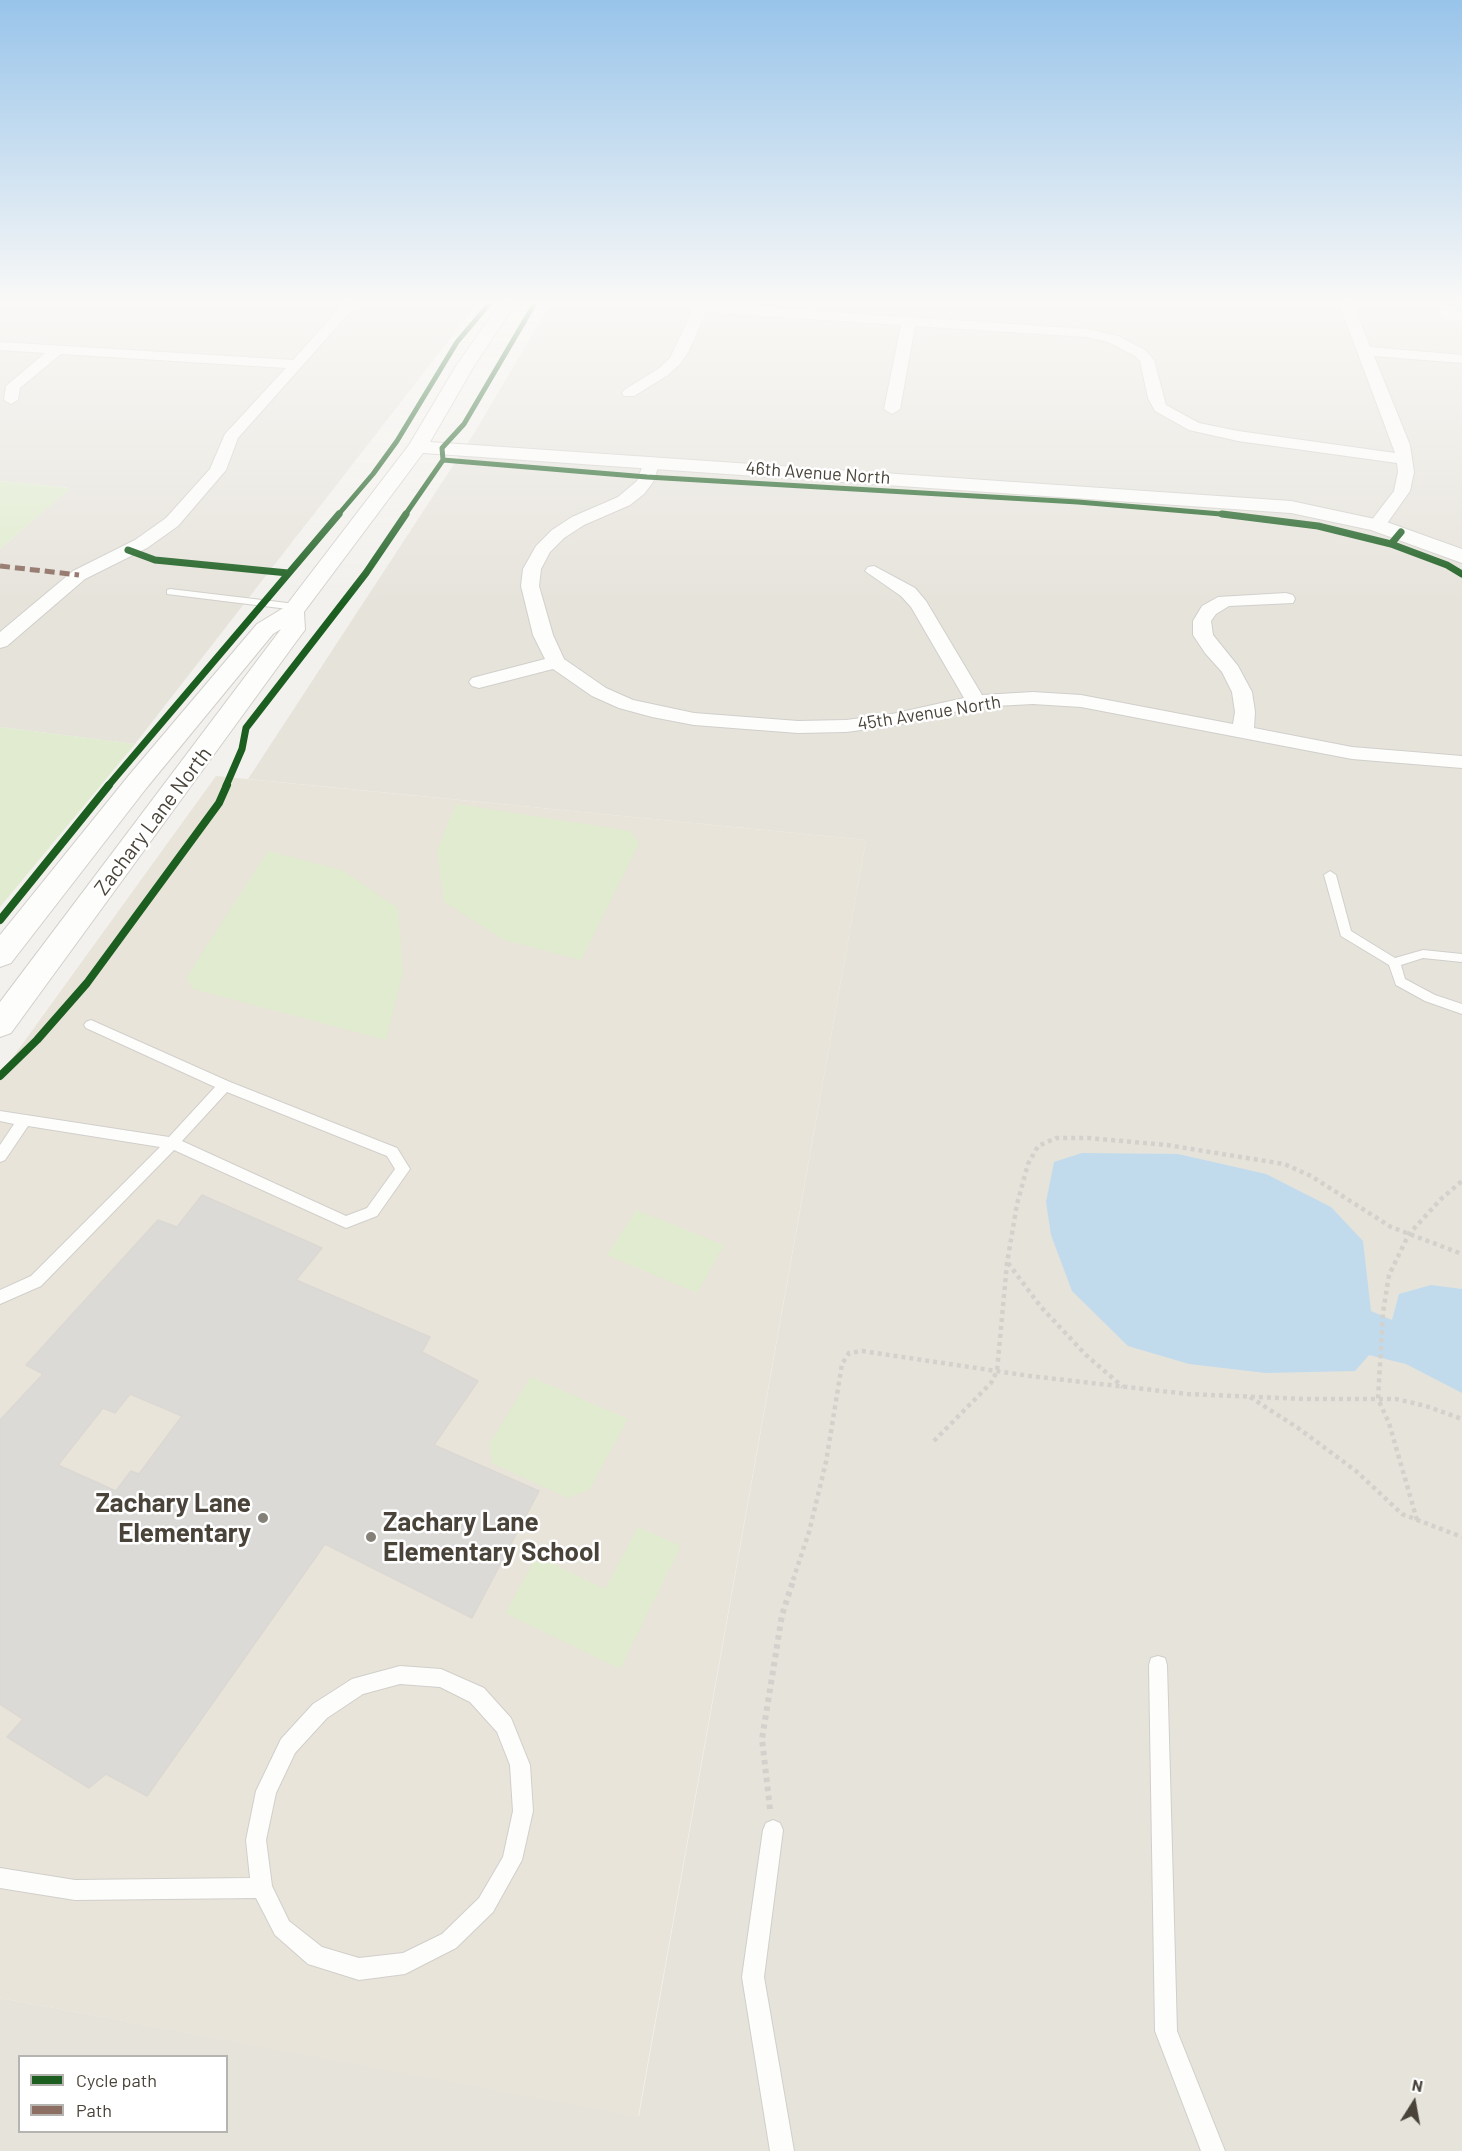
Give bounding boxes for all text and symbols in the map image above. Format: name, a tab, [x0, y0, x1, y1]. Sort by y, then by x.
street label: 46th Avenue North	[745, 457, 891, 489]
street label: 45th Avenue North	[856, 691, 1002, 735]
street label: Zachary Lane North	[89, 742, 217, 900]
place label: Zachary Lane Elementary	[95, 1487, 251, 1548]
place label: Zachary Lane Elementary School	[383, 1506, 600, 1568]
marker: Zachary Lane Elementary	[256, 1511, 270, 1525]
marker: Zachary Lane Elementary School	[364, 1530, 378, 1544]
legend	[18, 2055, 228, 2133]
text: Cycle path	[76, 2069, 157, 2091]
north arrow	[1384, 2073, 1444, 2133]
text: N	[1410, 2074, 1425, 2095]
text: Path	[76, 2099, 112, 2121]

